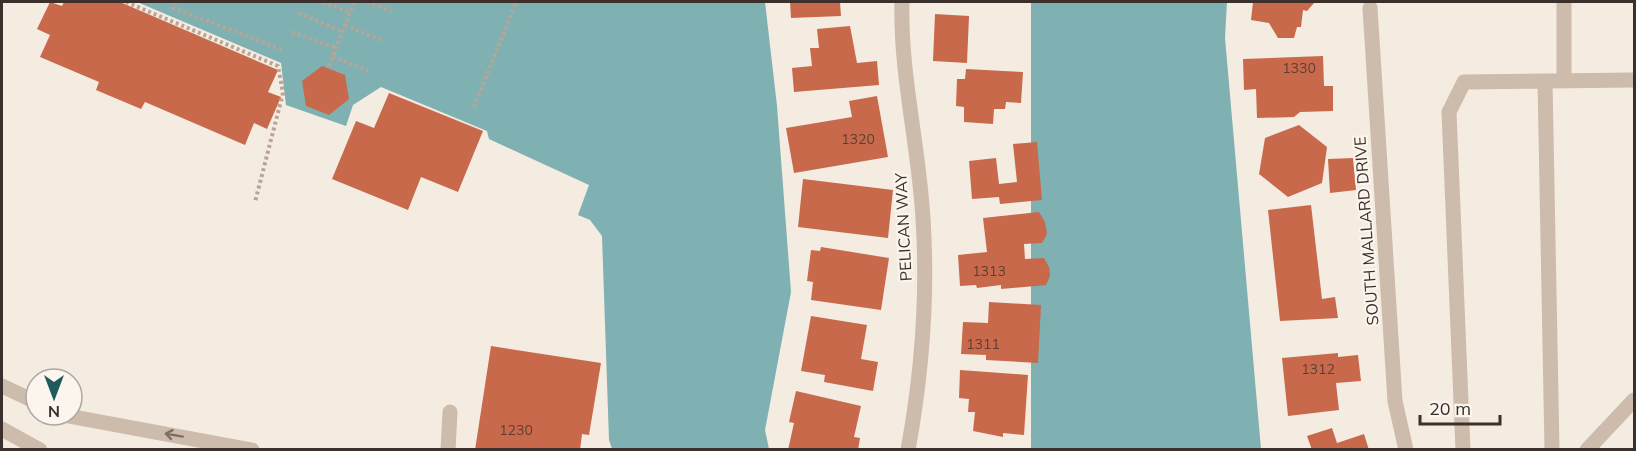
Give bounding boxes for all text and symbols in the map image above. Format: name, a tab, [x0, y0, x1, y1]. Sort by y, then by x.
house number: 1330	[1282, 59, 1316, 77]
house number: 1320	[841, 130, 875, 148]
street label: SOUTH MALLARD DRIVE	[1349, 136, 1383, 326]
street label: PELICAN WAY	[890, 172, 916, 282]
house number: 1313	[972, 262, 1006, 280]
house number: 1311	[966, 335, 1000, 353]
house number: 1312	[1301, 360, 1335, 378]
north arrow	[24, 367, 84, 427]
scale bar	[1420, 388, 1500, 426]
text: 20 m	[1429, 397, 1471, 420]
text: N	[48, 402, 60, 422]
house number: 1230	[499, 421, 533, 439]
one-way arrow	[164, 429, 184, 440]

